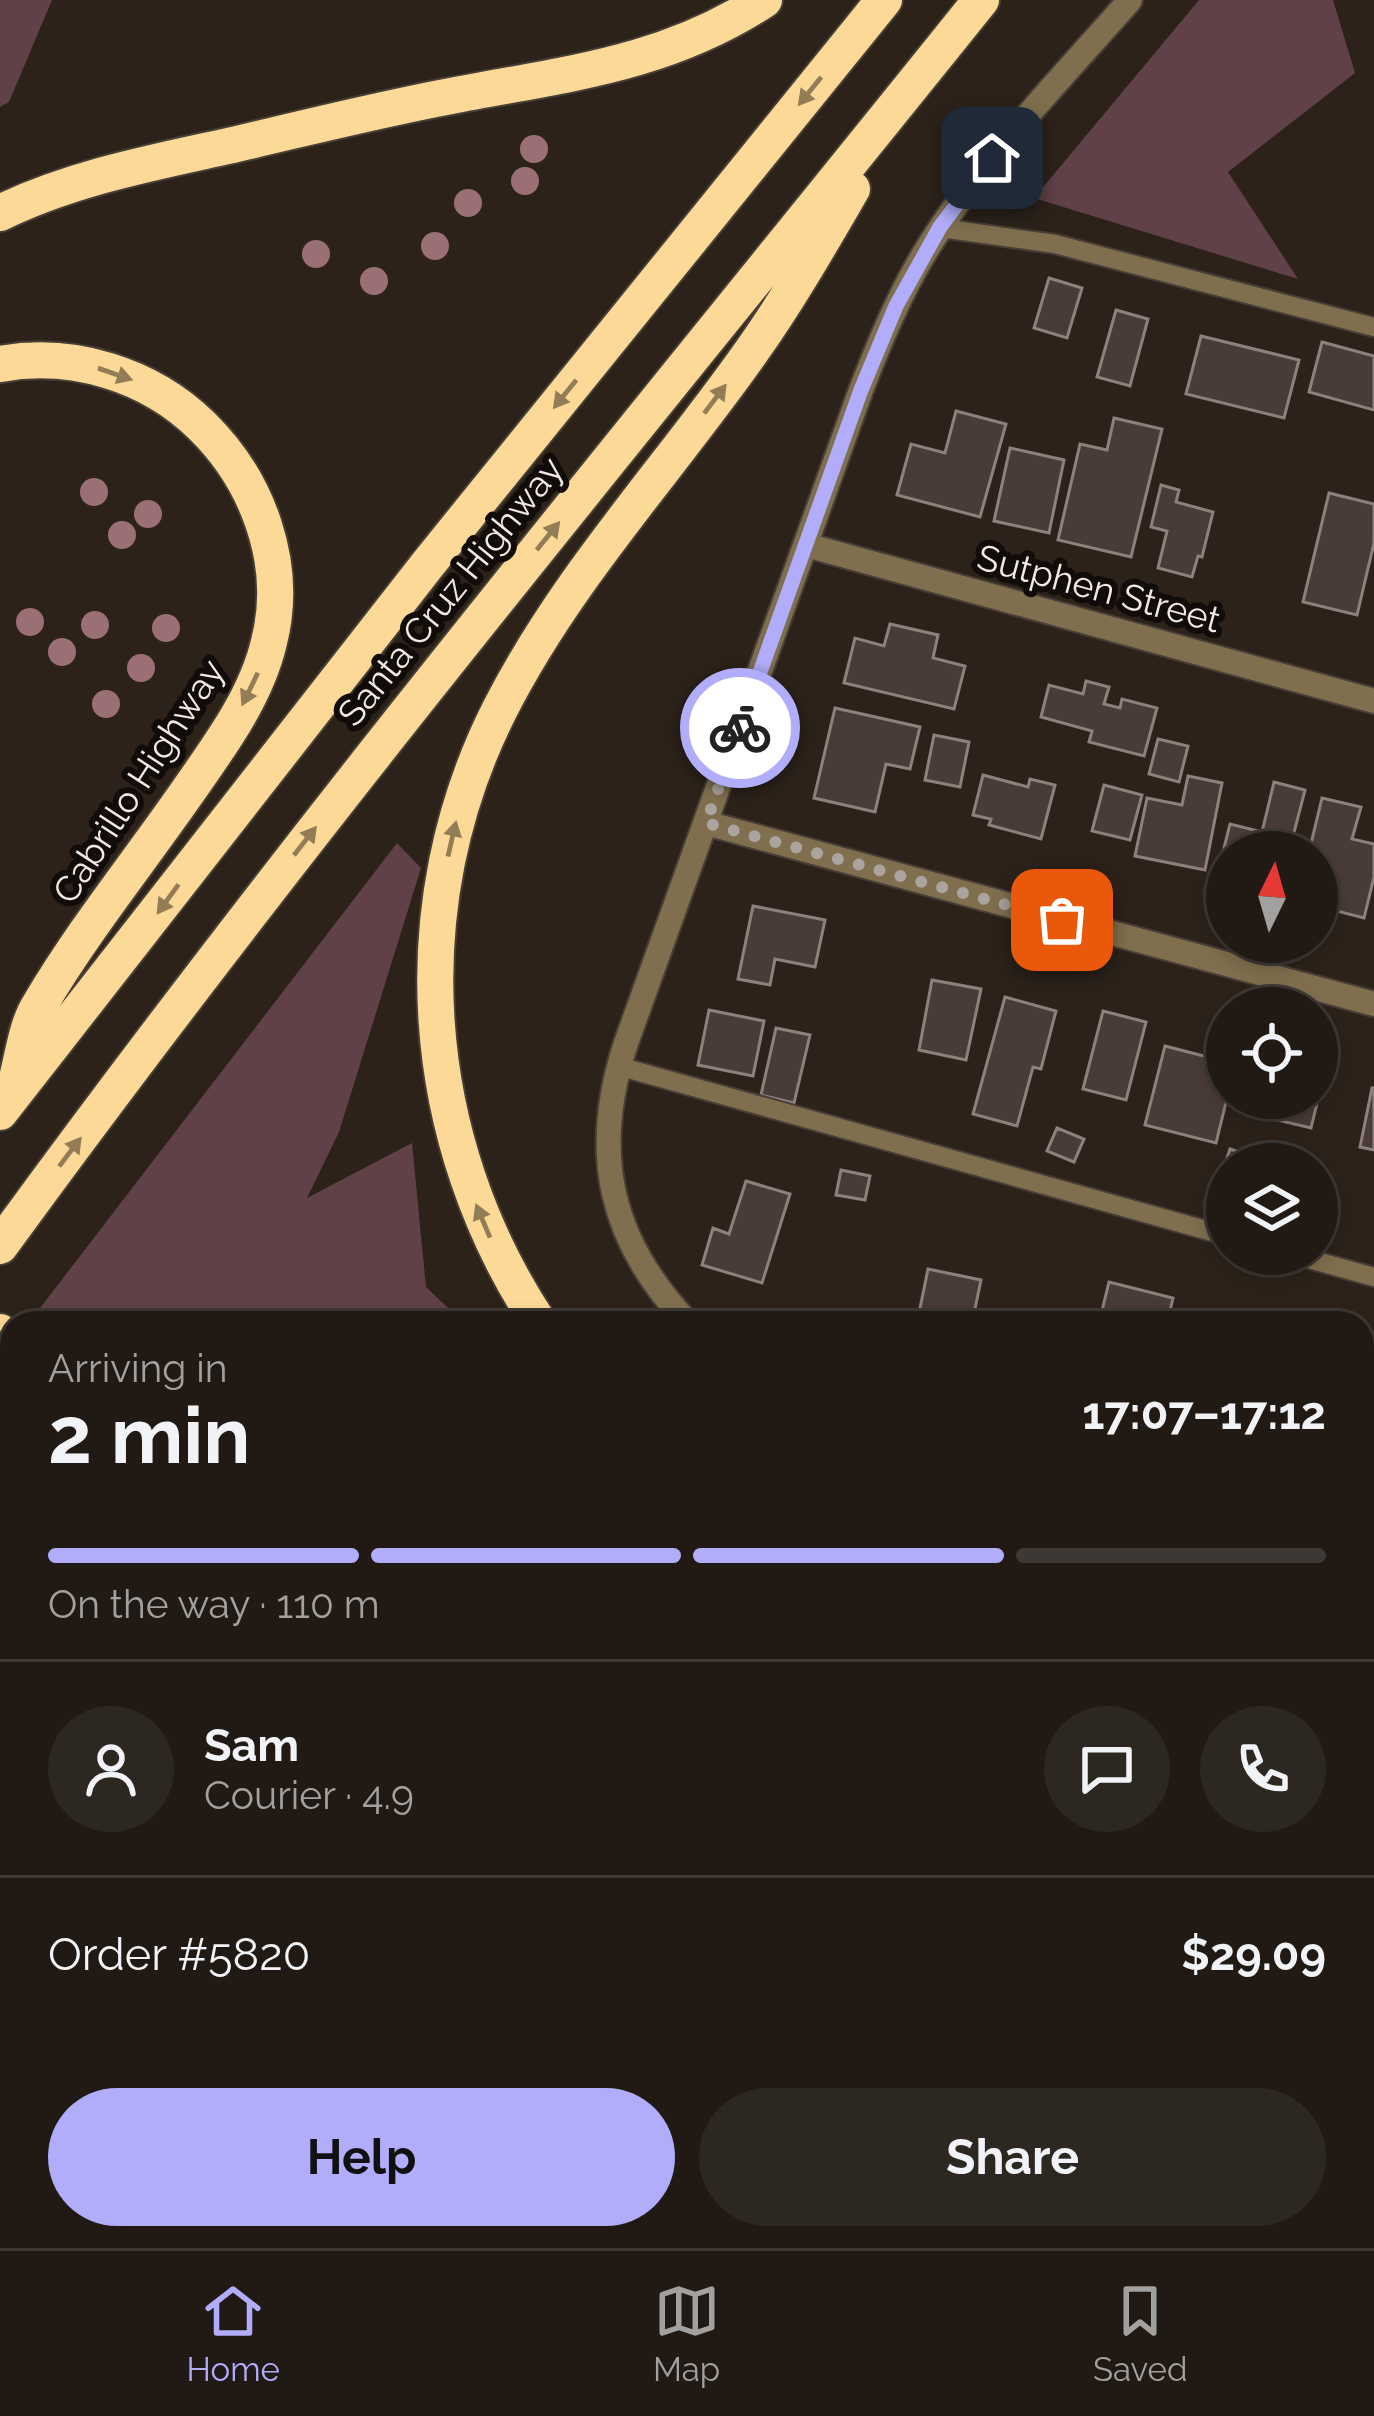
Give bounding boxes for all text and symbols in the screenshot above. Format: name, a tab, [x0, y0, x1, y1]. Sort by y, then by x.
one-way arrow	[798, 76, 824, 106]
pin	[941, 107, 1043, 209]
icon: home	[959, 125, 1025, 191]
one-way arrow	[97, 366, 133, 384]
one-way arrow	[552, 378, 578, 409]
one-way arrow	[702, 384, 726, 415]
street label: Santa Cruz Highway	[329, 448, 571, 734]
one-way arrow	[535, 521, 560, 552]
street label: Sutphen Street	[973, 535, 1225, 641]
street label: Cabrillo Highway	[44, 651, 232, 911]
courier	[680, 668, 800, 788]
one-way arrow	[240, 672, 260, 707]
icon: bike	[707, 695, 773, 761]
one-way arrow	[443, 820, 462, 857]
one-way arrow	[292, 826, 317, 857]
north arrow	[1206, 831, 1338, 963]
map controls	[1206, 831, 1338, 1275]
pin	[1011, 869, 1113, 971]
one-way arrow	[157, 883, 181, 914]
icon: bag	[1029, 887, 1095, 953]
button: locate	[1206, 987, 1338, 1119]
one-way arrow	[57, 1136, 81, 1168]
button: layers	[1206, 1143, 1338, 1275]
one-way arrow	[473, 1203, 493, 1238]
text: Arriving in	[48, 1345, 228, 1391]
text: 17:07–17:12	[1082, 1387, 1326, 1440]
text: 2 min	[48, 1390, 250, 1481]
text: On the way · 110 m	[48, 1581, 380, 1627]
button: person	[48, 1706, 174, 1832]
button: chat	[1044, 1706, 1170, 1832]
button: phone	[1200, 1706, 1326, 1832]
text: Sam	[204, 1719, 299, 1772]
text: Courier · 4.9	[204, 1772, 414, 1818]
text: Order #5820	[48, 1928, 310, 1981]
text: $29.09	[1181, 1928, 1326, 1981]
button: Help	[48, 2088, 675, 2226]
button: Share	[699, 2088, 1326, 2226]
tab: Home	[187, 2278, 280, 2389]
tab: Map	[653, 2278, 720, 2389]
tab: Saved	[1093, 2278, 1187, 2389]

